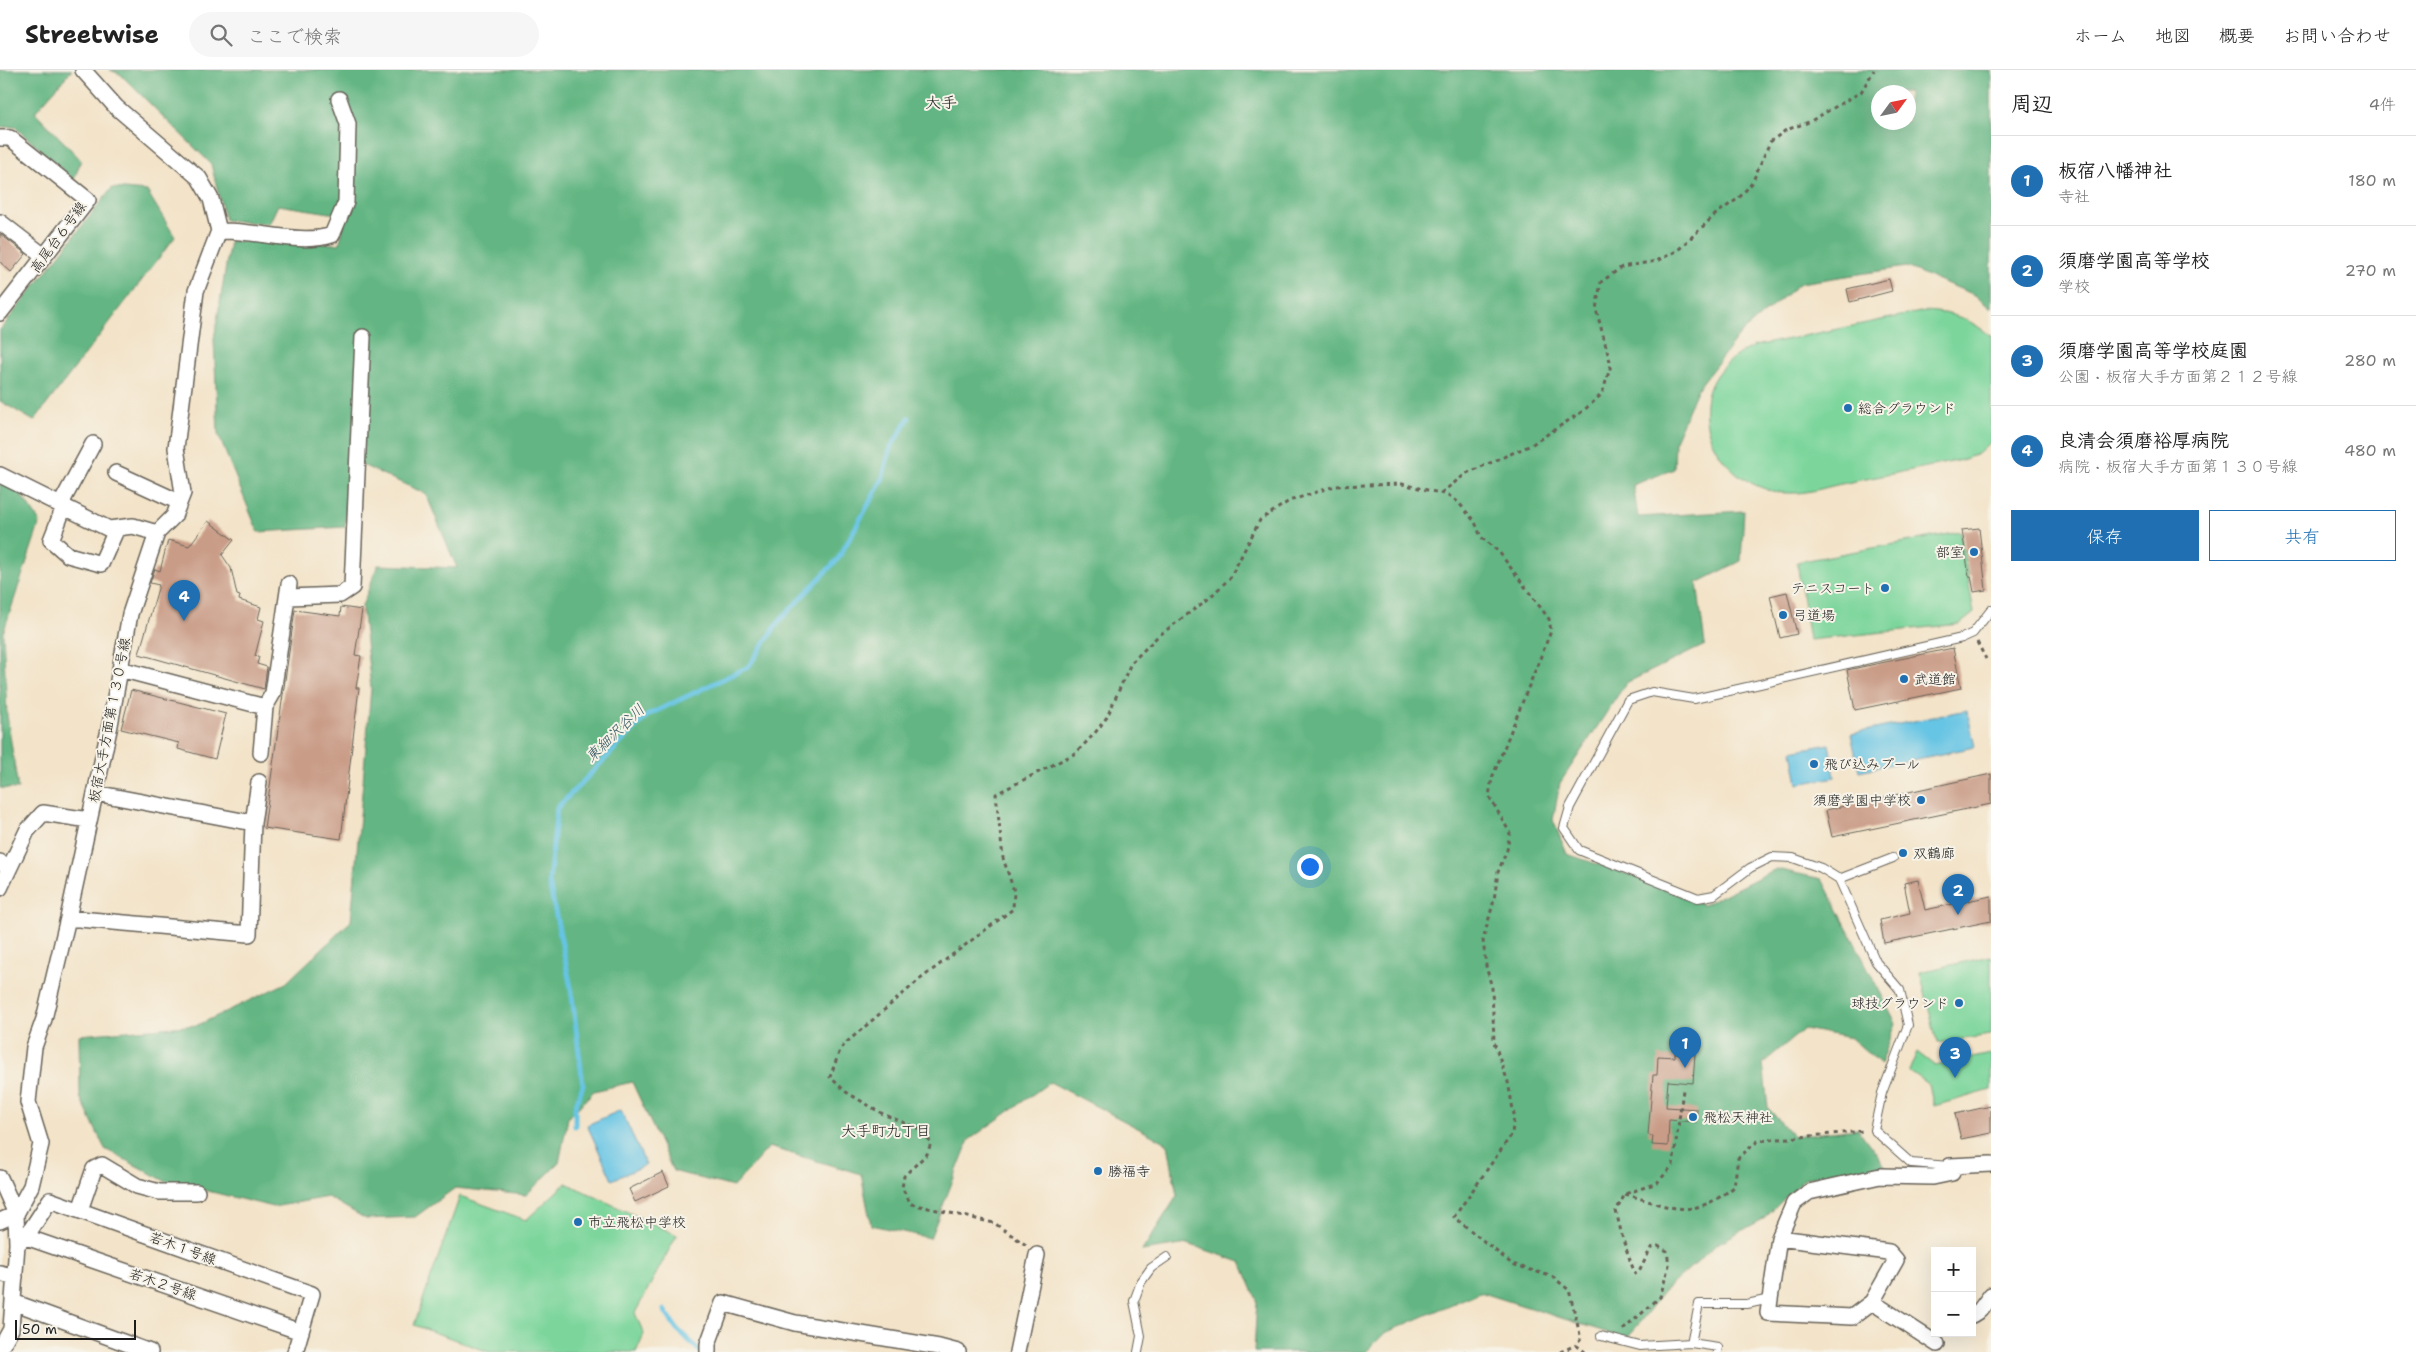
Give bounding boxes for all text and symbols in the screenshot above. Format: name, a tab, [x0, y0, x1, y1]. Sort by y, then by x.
search box	[189, 12, 539, 57]
text: Streetwise	[25, 19, 159, 51]
icon: search	[207, 21, 235, 49]
text: ここで検索	[247, 24, 342, 49]
text: ホーム	[2074, 24, 2127, 48]
text: 地図	[2155, 24, 2191, 48]
text: 概要	[2219, 24, 2255, 48]
text: お問い合わせ	[2283, 24, 2391, 48]
north arrow	[1871, 85, 1916, 130]
text: 周辺	[2011, 90, 2053, 118]
district label: 大手	[925, 92, 957, 113]
text: 4件	[2369, 94, 2396, 115]
text: 板宿八幡神社	[2058, 158, 2172, 183]
text: 1	[2023, 170, 2031, 191]
text: 180 m	[2348, 170, 2396, 191]
text: 寺社	[2058, 186, 2090, 207]
street label: 高尾台６号線	[26, 198, 90, 276]
text: 須磨学園高等学校	[2058, 248, 2210, 273]
text: 2	[2021, 260, 2033, 281]
text: 270 m	[2345, 260, 2396, 281]
text: 学校	[2058, 276, 2090, 297]
text: 須磨学園高等学校庭園	[2058, 338, 2248, 363]
text: 3	[2021, 350, 2033, 371]
text: 280 m	[2344, 350, 2396, 371]
text: 公園 · 板宿大手方面第２１２号線	[2058, 366, 2297, 387]
place label: 総合グラウンド	[1858, 399, 1956, 417]
marker: 総合グラウンド	[1842, 402, 1854, 414]
text: 良清会須磨裕厚病院	[2058, 428, 2229, 453]
text: 4	[2021, 440, 2033, 461]
text: 480 m	[2344, 440, 2396, 461]
text: 病院 · 板宿大手方面第１３０号線	[2058, 456, 2297, 477]
button: 保存	[2011, 510, 2199, 561]
button: 共有	[2209, 510, 2396, 561]
place label: 部室	[1936, 543, 1964, 561]
marker: 部室	[1968, 546, 1980, 558]
place label: テニスコート	[1791, 579, 1875, 597]
pin: 4	[168, 580, 200, 621]
marker: テニスコート	[1879, 582, 1891, 594]
place label: 弓道場	[1793, 606, 1835, 624]
marker: 弓道場	[1777, 609, 1789, 621]
street label: 板宿大手方面第１３０号線	[84, 636, 134, 804]
place label: 武道館	[1914, 670, 1956, 688]
marker: 武道館	[1898, 673, 1910, 685]
water label: 東細沢谷川	[581, 700, 649, 766]
place label: 飛び込みプール	[1824, 755, 1920, 773]
marker: 飛び込みプール	[1808, 758, 1820, 770]
place label: 須磨学園中学校	[1813, 791, 1911, 809]
marker: 須磨学園中学校	[1915, 794, 1927, 806]
place label: 双鶴廊	[1913, 844, 1955, 862]
marker: 双鶴廊	[1897, 847, 1909, 859]
your location	[1297, 854, 1323, 880]
pin: 2	[1942, 874, 1974, 915]
place label: 球技グラウンド	[1851, 994, 1949, 1012]
marker: 球技グラウンド	[1953, 997, 1965, 1009]
pin: 1	[1669, 1027, 1701, 1068]
pin: 3	[1939, 1037, 1971, 1078]
place label: 飛松天神社	[1703, 1108, 1773, 1126]
marker: 飛松天神社	[1687, 1111, 1699, 1123]
district label: 大手町九丁目	[841, 1121, 931, 1141]
place label: 勝福寺	[1108, 1162, 1150, 1180]
marker: 勝福寺	[1092, 1165, 1104, 1177]
place label: 市立飛松中学校	[588, 1213, 686, 1231]
marker: 市立飛松中学校	[572, 1216, 584, 1228]
street label: 若木１号線	[147, 1228, 219, 1268]
map controls	[1931, 1247, 1976, 1337]
button: +	[1931, 1247, 1976, 1292]
street label: 若木２号線	[127, 1264, 199, 1304]
button: −	[1931, 1292, 1976, 1337]
scale bar	[15, 1317, 136, 1340]
text: 50 m	[22, 1320, 57, 1338]

